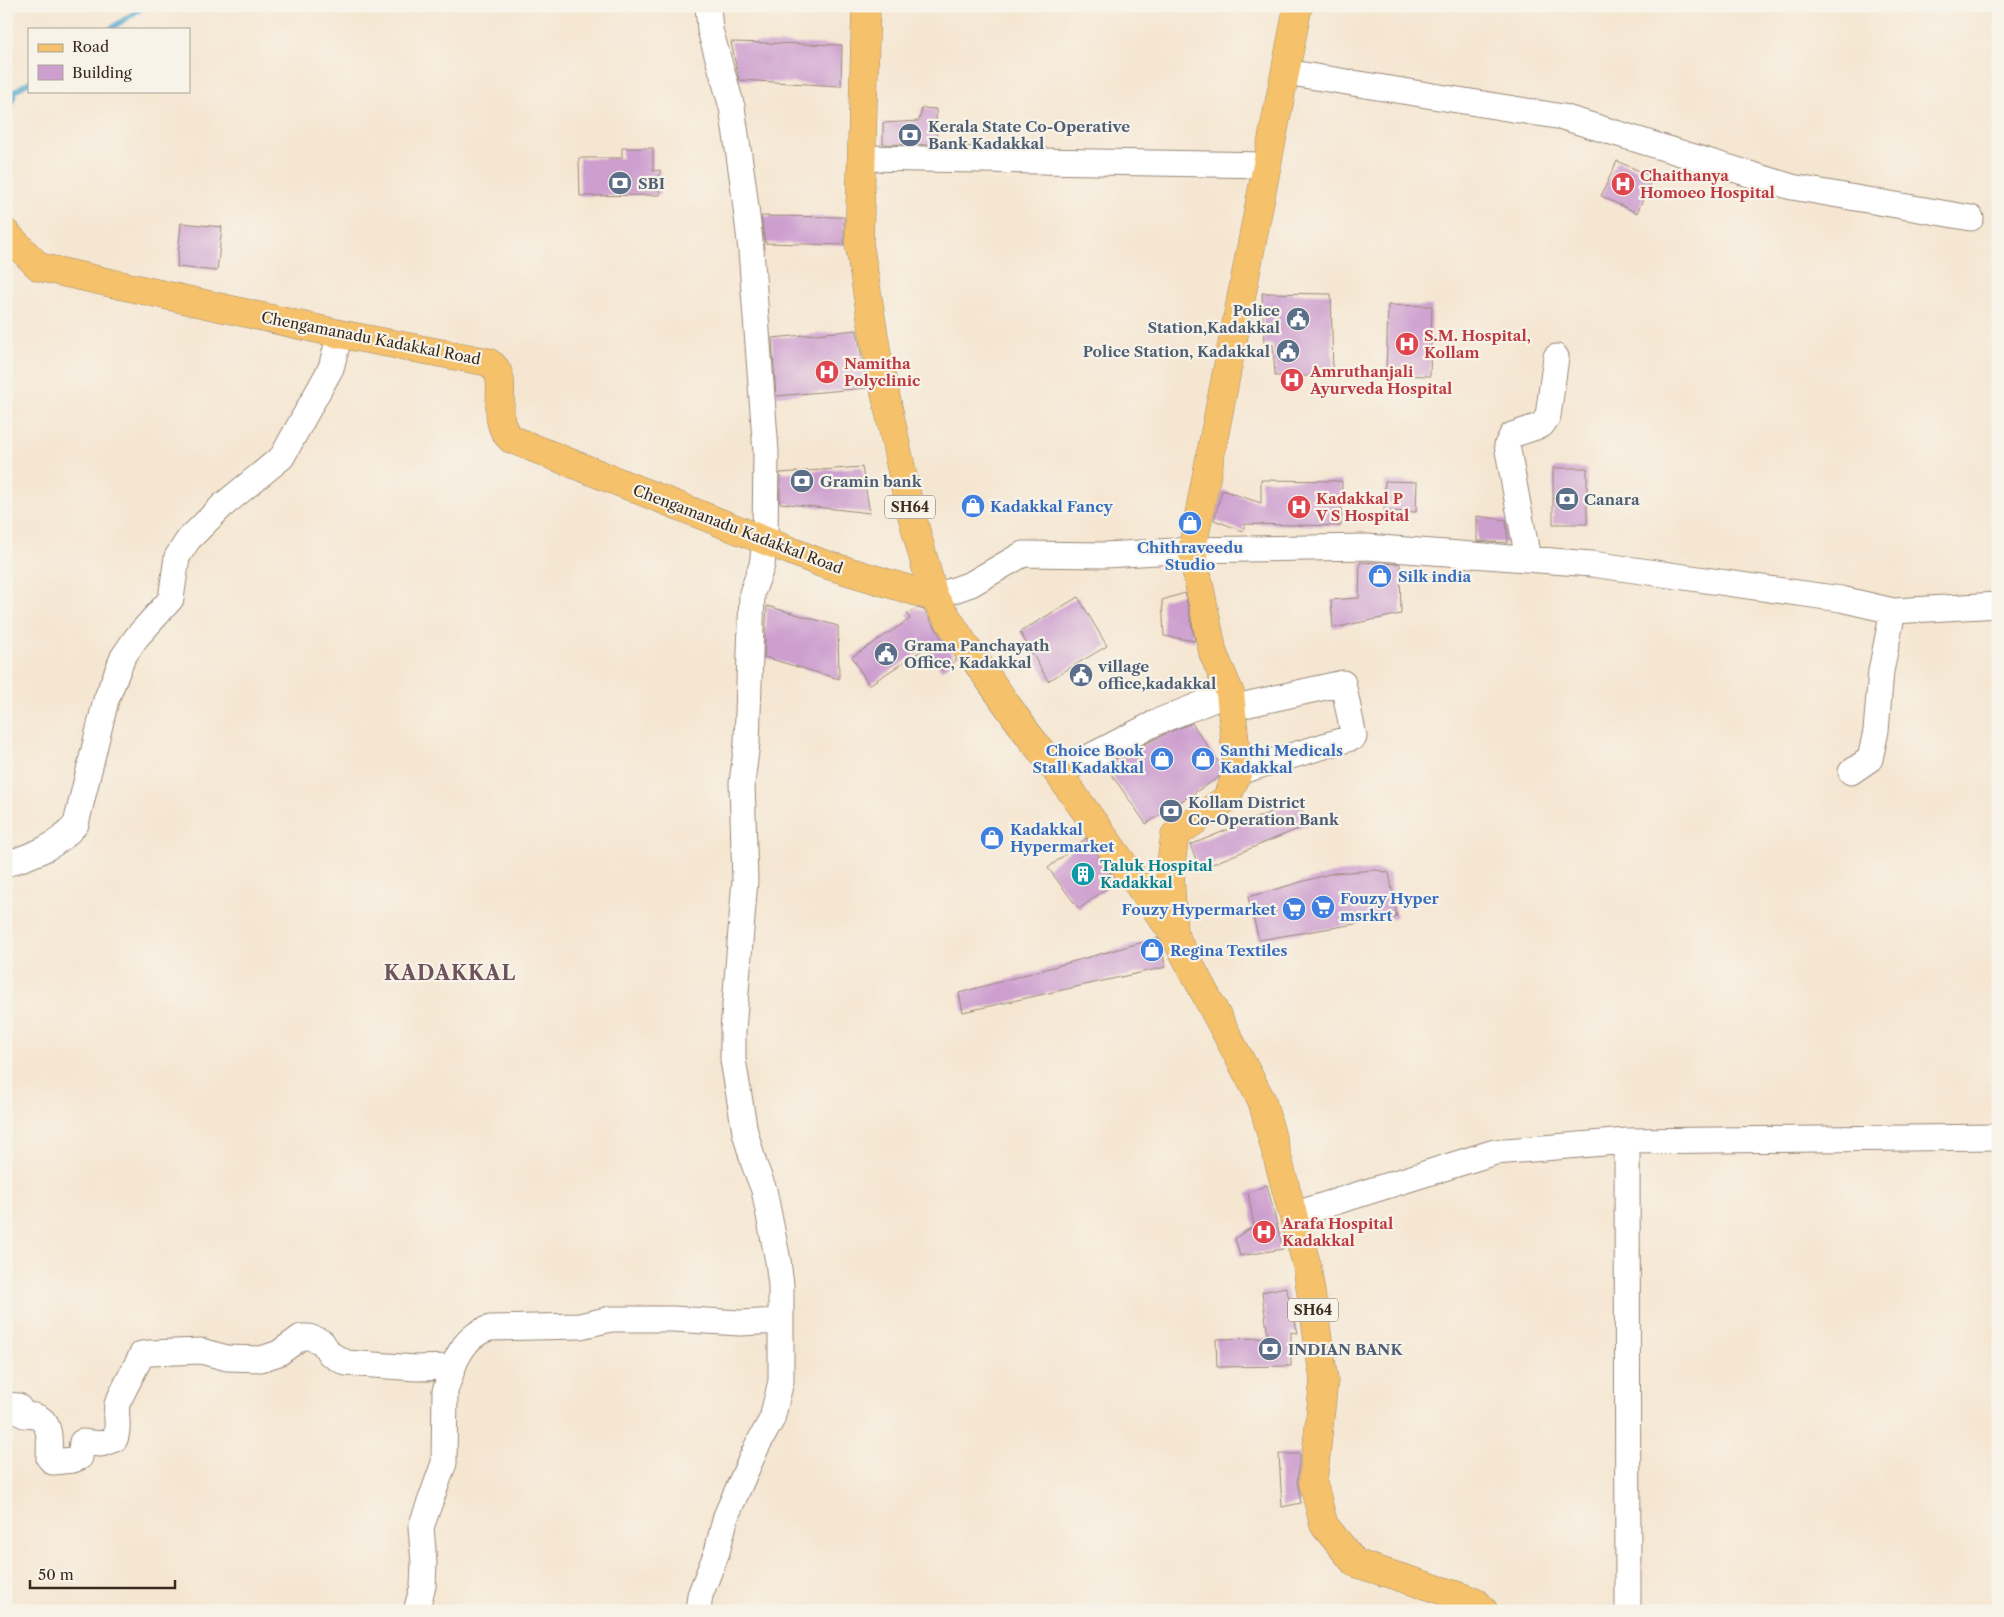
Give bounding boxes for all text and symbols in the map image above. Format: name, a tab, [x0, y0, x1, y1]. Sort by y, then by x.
legend	[28, 28, 190, 92]
text: Road	[72, 37, 109, 56]
text: Building	[72, 63, 132, 82]
place label: Kerala State Co-Operative Bank Kadakkal	[928, 117, 1130, 153]
bank icon: Kerala State Co-Operative Bank Kadakkal	[897, 122, 923, 148]
place label: Chaithanya Homoeo Hospital	[1640, 166, 1775, 202]
bank icon: SBI	[607, 170, 633, 196]
hospital icon: Chaithanya Homoeo Hospital	[1610, 171, 1636, 197]
place label: SBI	[638, 174, 665, 193]
place label: Police Station,Kadakkal	[1147, 301, 1280, 337]
public building icon: Police Station,Kadakkal	[1285, 306, 1311, 332]
street label: Chengamanadu Kadakkal Road	[260, 307, 482, 369]
place label: S.M. Hospital, Kollam	[1424, 326, 1531, 362]
hospital icon: S.M. Hospital, Kollam	[1394, 331, 1420, 357]
public building icon: Police Station, Kadakkal	[1275, 338, 1301, 364]
place label: Police Station, Kadakkal	[1083, 342, 1270, 361]
place label: Namitha Polyclinic	[844, 354, 920, 390]
hospital icon: Namitha Polyclinic	[814, 359, 840, 385]
place label: Amruthanjali Ayurveda Hospital	[1309, 362, 1452, 398]
hospital icon: Amruthanjali Ayurveda Hospital	[1279, 367, 1305, 393]
bank icon: Gramin bank	[789, 468, 815, 494]
place label: Gramin bank	[820, 472, 923, 491]
street label: Chengamanadu Kadakkal Road	[630, 480, 846, 578]
bank icon: Canara	[1554, 486, 1580, 512]
place label: Kadakkal P V S Hospital	[1315, 489, 1409, 525]
place label: Canara	[1584, 490, 1640, 509]
shop icon: Kadakkal Fancy	[960, 493, 986, 519]
hospital icon: Kadakkal P V S Hospital	[1286, 494, 1312, 520]
road number: SH64	[885, 496, 935, 518]
place label: Kadakkal Fancy	[990, 497, 1113, 516]
shop icon: Chithraveedu Studio	[1177, 510, 1203, 536]
place label: Chithraveedu Studio	[1137, 538, 1243, 574]
shop icon: Silk india	[1367, 563, 1393, 589]
place label: Silk india	[1398, 567, 1472, 586]
place label: Grama Panchayath Office, Kadakkal	[904, 636, 1050, 672]
public building icon: Grama Panchayath Office, Kadakkal	[873, 641, 899, 667]
place label: village office,kadakkal	[1097, 657, 1216, 693]
public building icon: village office,kadakkal	[1068, 662, 1094, 688]
place label: Choice Book Stall Kadakkal	[1032, 741, 1145, 777]
place label: Santhi Medicals Kadakkal	[1220, 741, 1343, 777]
shop icon: Choice Book Stall Kadakkal	[1149, 746, 1175, 772]
shop icon: Santhi Medicals Kadakkal	[1190, 746, 1216, 772]
place label: Kollam District Co-Operation Bank	[1188, 793, 1340, 829]
bank icon: Kollam District Co-Operation Bank	[1158, 798, 1184, 824]
place label: Kadakkal Hypermarket	[1010, 820, 1114, 856]
shop icon: Kadakkal Hypermarket	[979, 825, 1005, 851]
place label: Taluk Hospital Kadakkal	[1100, 856, 1213, 892]
building icon: Taluk Hospital Kadakkal	[1070, 861, 1096, 887]
place label: Fouzy Hyper msrkrt	[1340, 889, 1440, 925]
supermarket icon: Fouzy Hyper msrkrt	[1310, 894, 1336, 920]
supermarket icon: Fouzy Hypermarket	[1281, 896, 1307, 922]
place label: Fouzy Hypermarket	[1122, 900, 1276, 919]
shop icon: Regina Textiles	[1139, 937, 1165, 963]
place label: Regina Textiles	[1170, 941, 1288, 960]
district label: KADAKKAL	[384, 961, 516, 985]
place label: Arafa Hospital Kadakkal	[1281, 1214, 1393, 1250]
hospital icon: Arafa Hospital Kadakkal	[1251, 1219, 1277, 1245]
road number: SH64	[1288, 1298, 1338, 1322]
bank icon: INDIAN BANK	[1257, 1336, 1283, 1362]
place label: INDIAN BANK	[1288, 1340, 1403, 1359]
scale bar	[30, 1557, 175, 1589]
text: 50 m	[38, 1565, 74, 1584]

